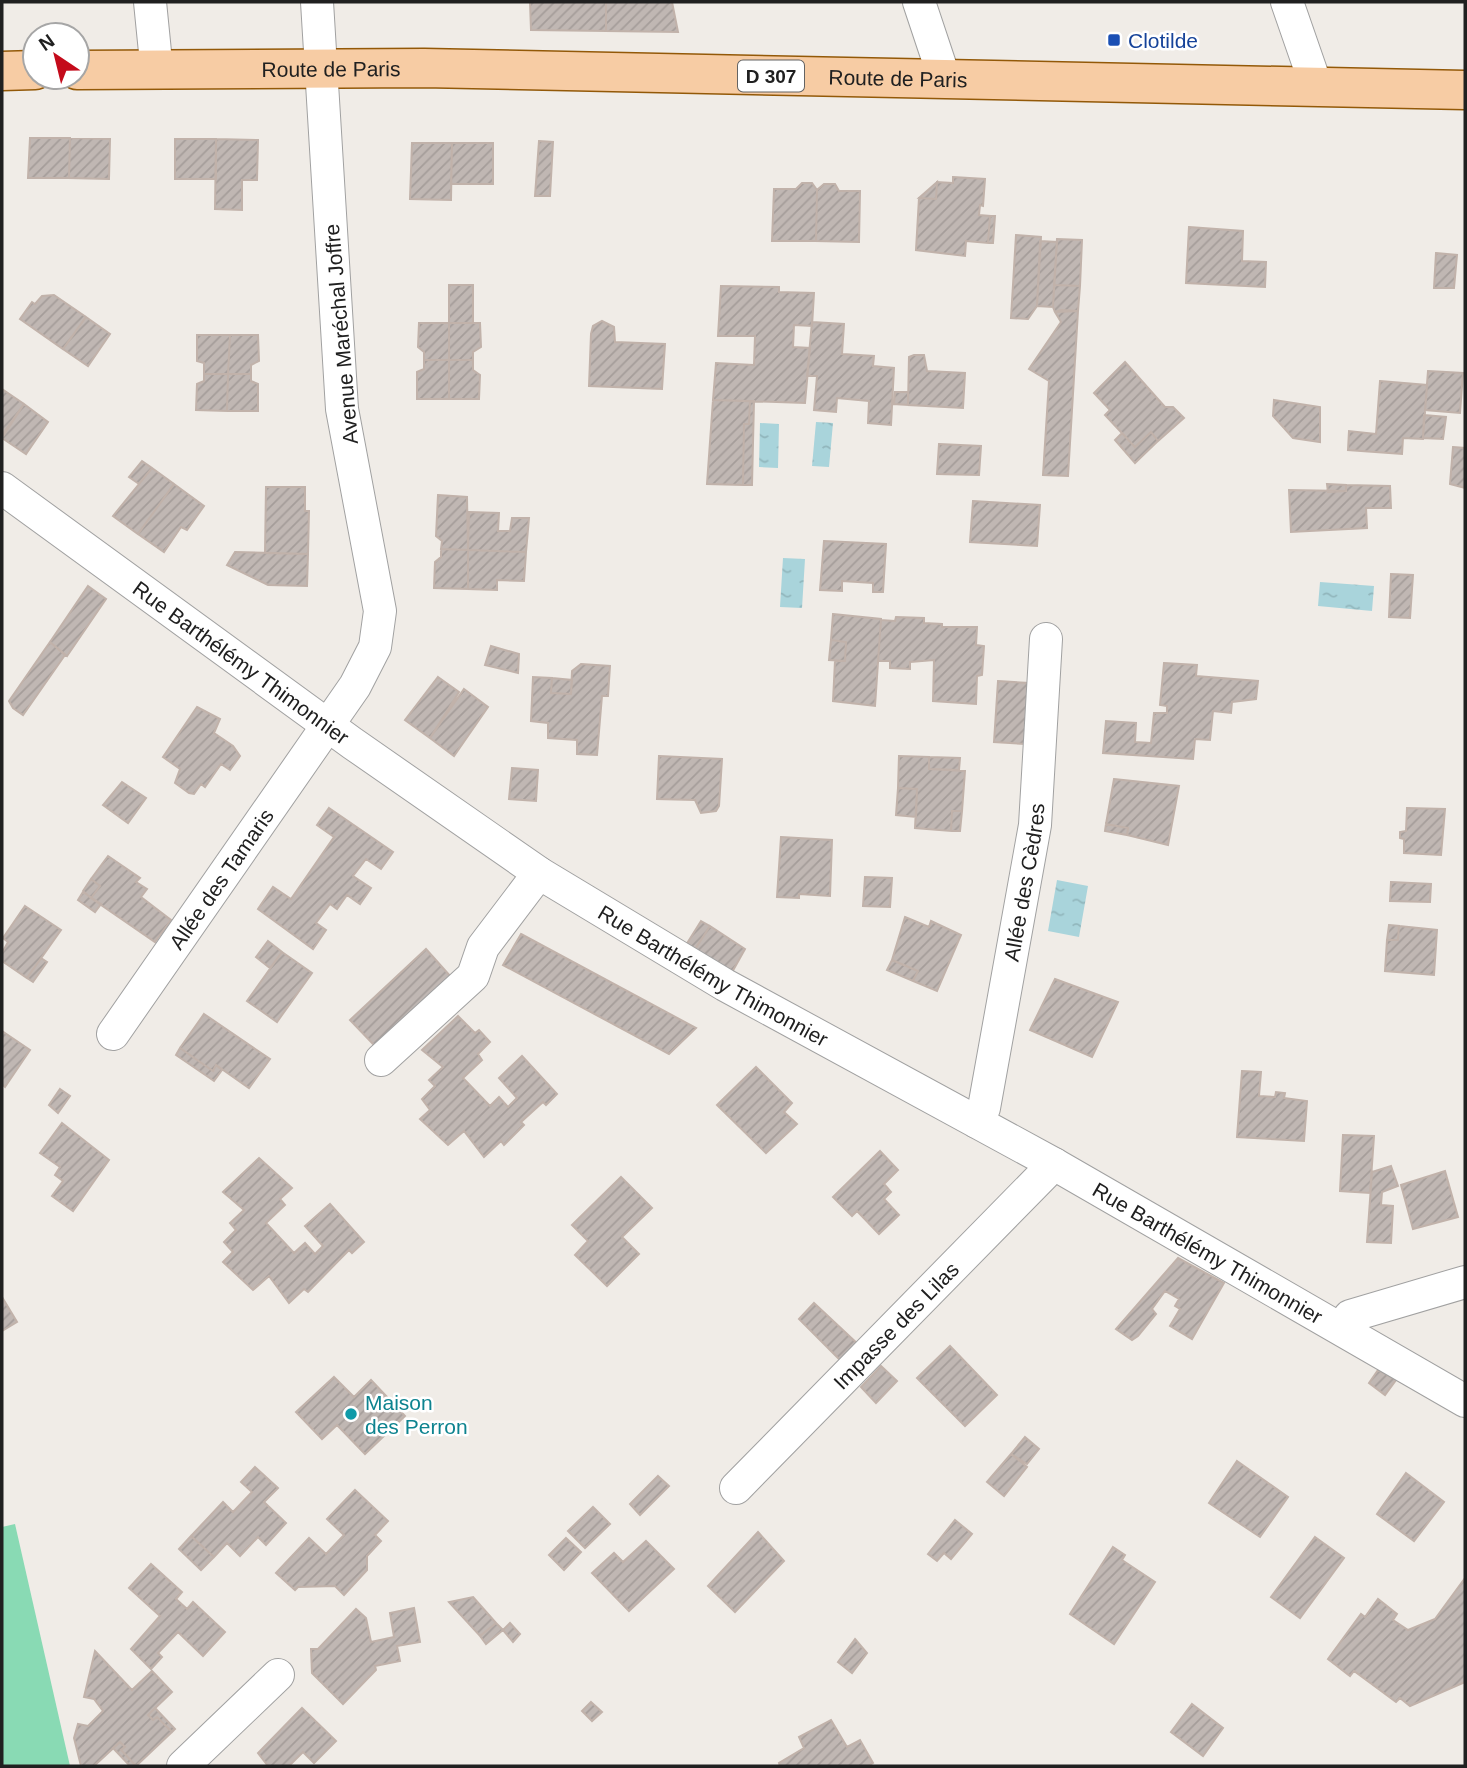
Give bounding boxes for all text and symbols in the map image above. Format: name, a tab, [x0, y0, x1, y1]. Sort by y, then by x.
north arrow	[21, 21, 91, 91]
place label: Clotilde	[1128, 29, 1198, 52]
text: N	[35, 30, 58, 55]
marker: Clotilde	[1106, 32, 1122, 48]
street label: Route de Paris	[261, 57, 401, 80]
road number: D 307	[738, 60, 804, 92]
street label: Route de Paris	[828, 65, 968, 91]
street label: Avenue Maréchal Joffre	[320, 223, 362, 445]
street label: Rue Barthélémy Thimonnier	[129, 576, 354, 749]
street label: Allée des Cèdres	[999, 803, 1048, 963]
street label: Allée des Tamaris	[164, 804, 278, 953]
street label: Rue Barthélémy Thimonnier	[594, 900, 832, 1050]
street label: Rue Barthélémy Thimonnier	[1089, 1177, 1327, 1328]
street label: Impasse des Lilas	[829, 1257, 963, 1393]
place label: Maison des Perron	[365, 1391, 468, 1438]
marker: Maison des Perron	[343, 1406, 359, 1422]

